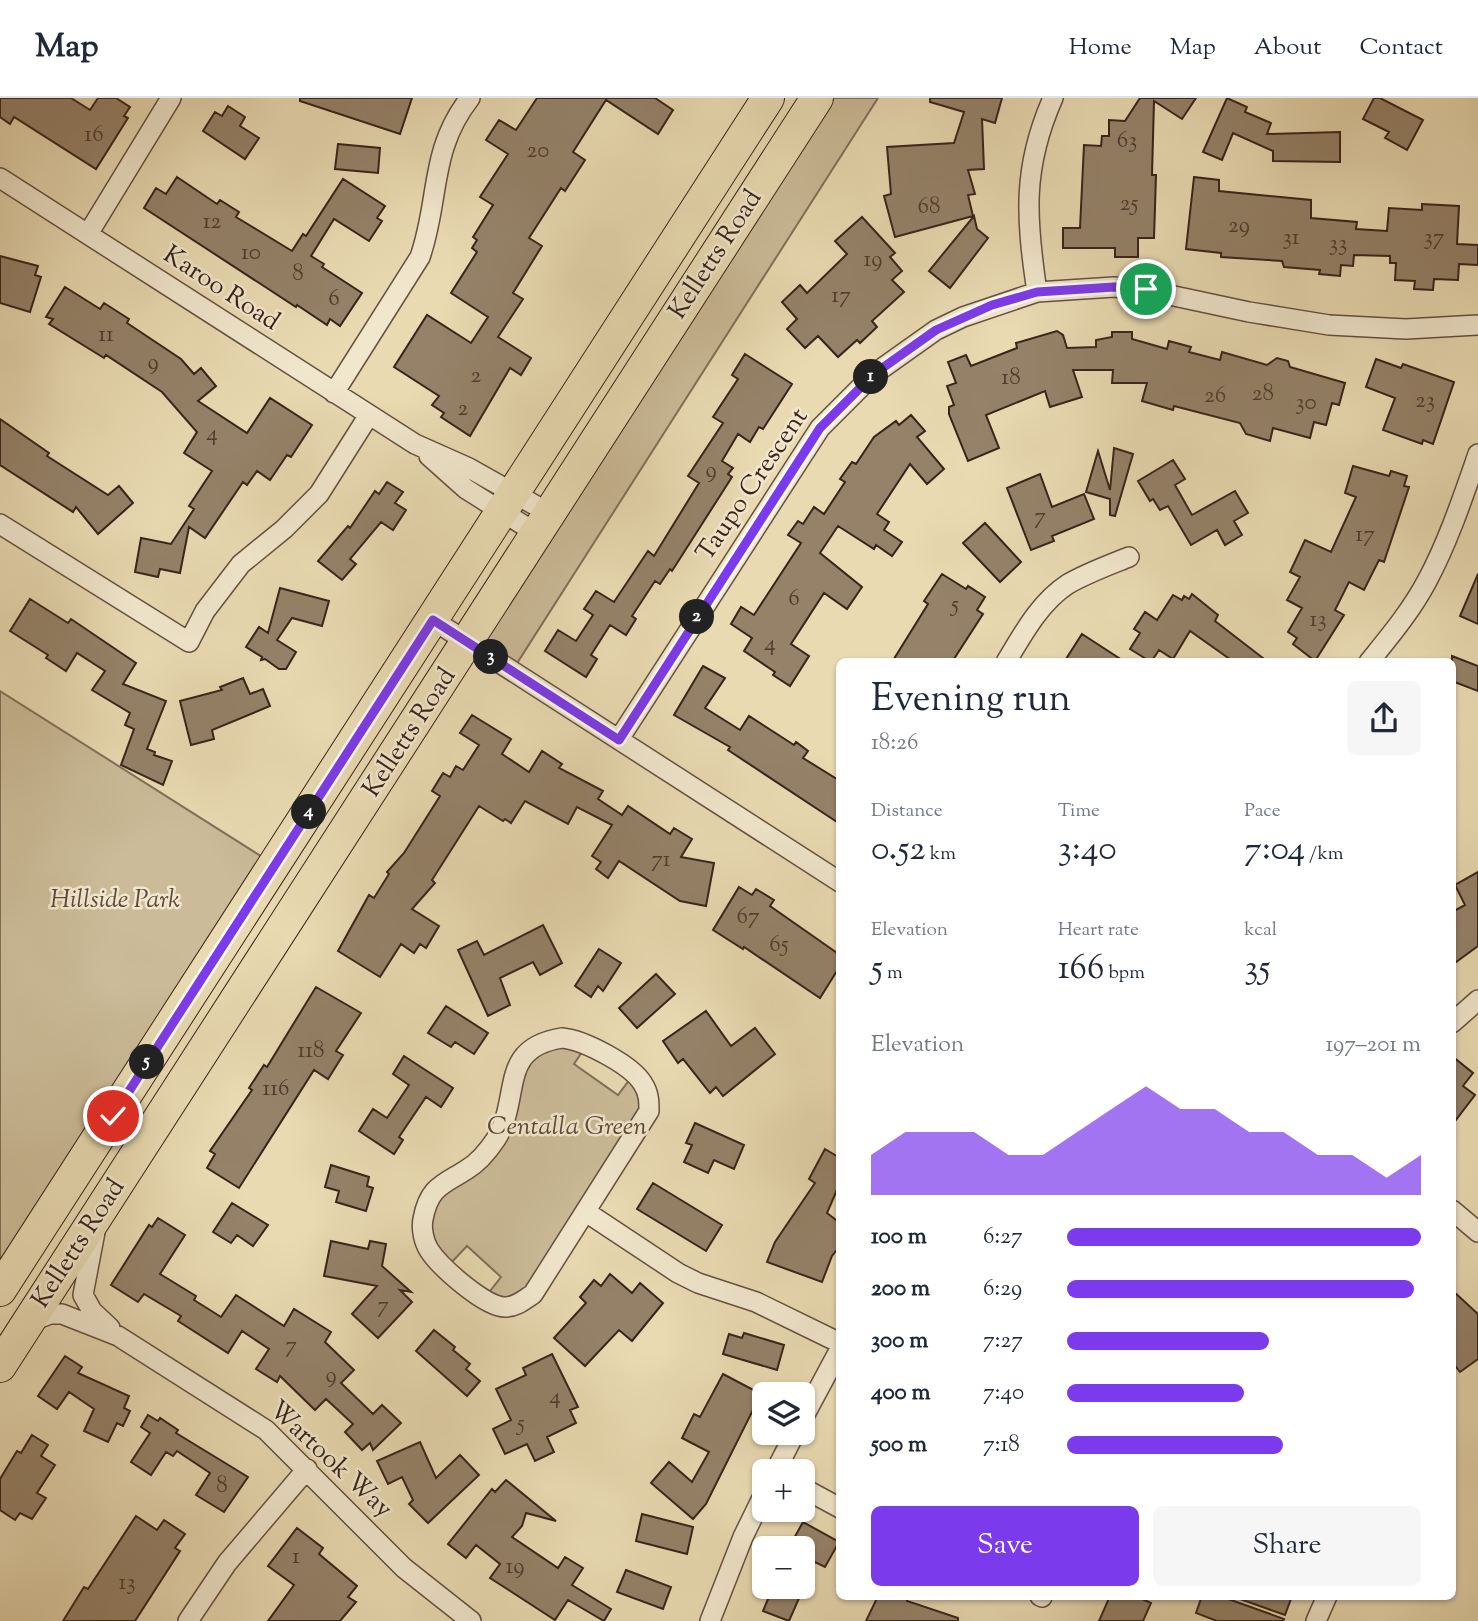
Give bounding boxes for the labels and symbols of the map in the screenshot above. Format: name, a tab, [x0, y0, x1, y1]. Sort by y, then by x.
house number: 16	[84, 119, 104, 152]
house number: 63	[1117, 125, 1137, 158]
house number: 20	[527, 135, 549, 168]
street label: Kelletts Road	[660, 183, 772, 327]
house number: 25	[1120, 188, 1138, 221]
house number: 68	[918, 191, 940, 224]
house number: 12	[203, 206, 222, 239]
house number: 29	[1228, 210, 1250, 243]
house number: 31	[1282, 222, 1300, 255]
house number: 37	[1424, 222, 1445, 255]
house number: 33	[1329, 228, 1347, 261]
street label: Karoo Road	[155, 237, 287, 341]
house number: 10	[241, 237, 261, 270]
house number: 19	[864, 244, 882, 277]
house number: 8	[292, 258, 304, 291]
pin	[1116, 259, 1176, 319]
house number: 17	[831, 280, 851, 313]
house number: 6	[328, 283, 340, 316]
house number: 11	[98, 319, 114, 352]
house number: 9	[147, 347, 159, 380]
house number: 2	[471, 360, 482, 393]
pin: 1	[854, 360, 888, 394]
house number: 18	[1001, 362, 1021, 395]
house number: 28	[1252, 378, 1274, 411]
house number: 26	[1204, 380, 1226, 413]
house number: 23	[1415, 385, 1435, 418]
house number: 30	[1295, 387, 1317, 420]
house number: 2	[458, 393, 469, 426]
street label: Taupo Crescent	[688, 401, 818, 569]
house number: 4	[206, 418, 218, 451]
house number: 9	[705, 455, 717, 488]
house number: 7	[1034, 501, 1046, 534]
house number: 17	[1355, 519, 1375, 552]
house number: 6	[788, 583, 800, 616]
house number: 5	[949, 589, 959, 622]
pin: 2	[680, 600, 714, 634]
house number: 13	[1309, 604, 1327, 637]
house number: 4	[764, 628, 776, 661]
pin: 3	[474, 640, 508, 674]
street label: Kelletts Road	[354, 661, 466, 805]
pin: 4	[292, 794, 326, 830]
house number: 71	[651, 844, 671, 877]
park label: Hillside Park	[50, 882, 180, 919]
house number: 67	[737, 901, 760, 934]
house number: 65	[769, 929, 789, 962]
house number: 118	[297, 1035, 325, 1068]
pin: 5	[130, 1044, 164, 1080]
house number: 116	[262, 1073, 290, 1106]
pin	[83, 1086, 143, 1146]
park label: Centalla Green	[487, 1109, 647, 1146]
street label: Kelletts Road	[23, 1172, 135, 1316]
house number: 7	[377, 1290, 389, 1323]
house number: 7	[285, 1330, 297, 1363]
house number: 9	[325, 1360, 337, 1393]
house number: 4	[549, 1381, 561, 1414]
street label: Wartook Way	[260, 1393, 400, 1527]
house number: 5	[515, 1408, 525, 1441]
house number: 8	[216, 1470, 228, 1503]
house number: 1	[292, 1541, 300, 1574]
house number: 19	[506, 1551, 524, 1584]
house number: 13	[118, 1567, 136, 1600]

